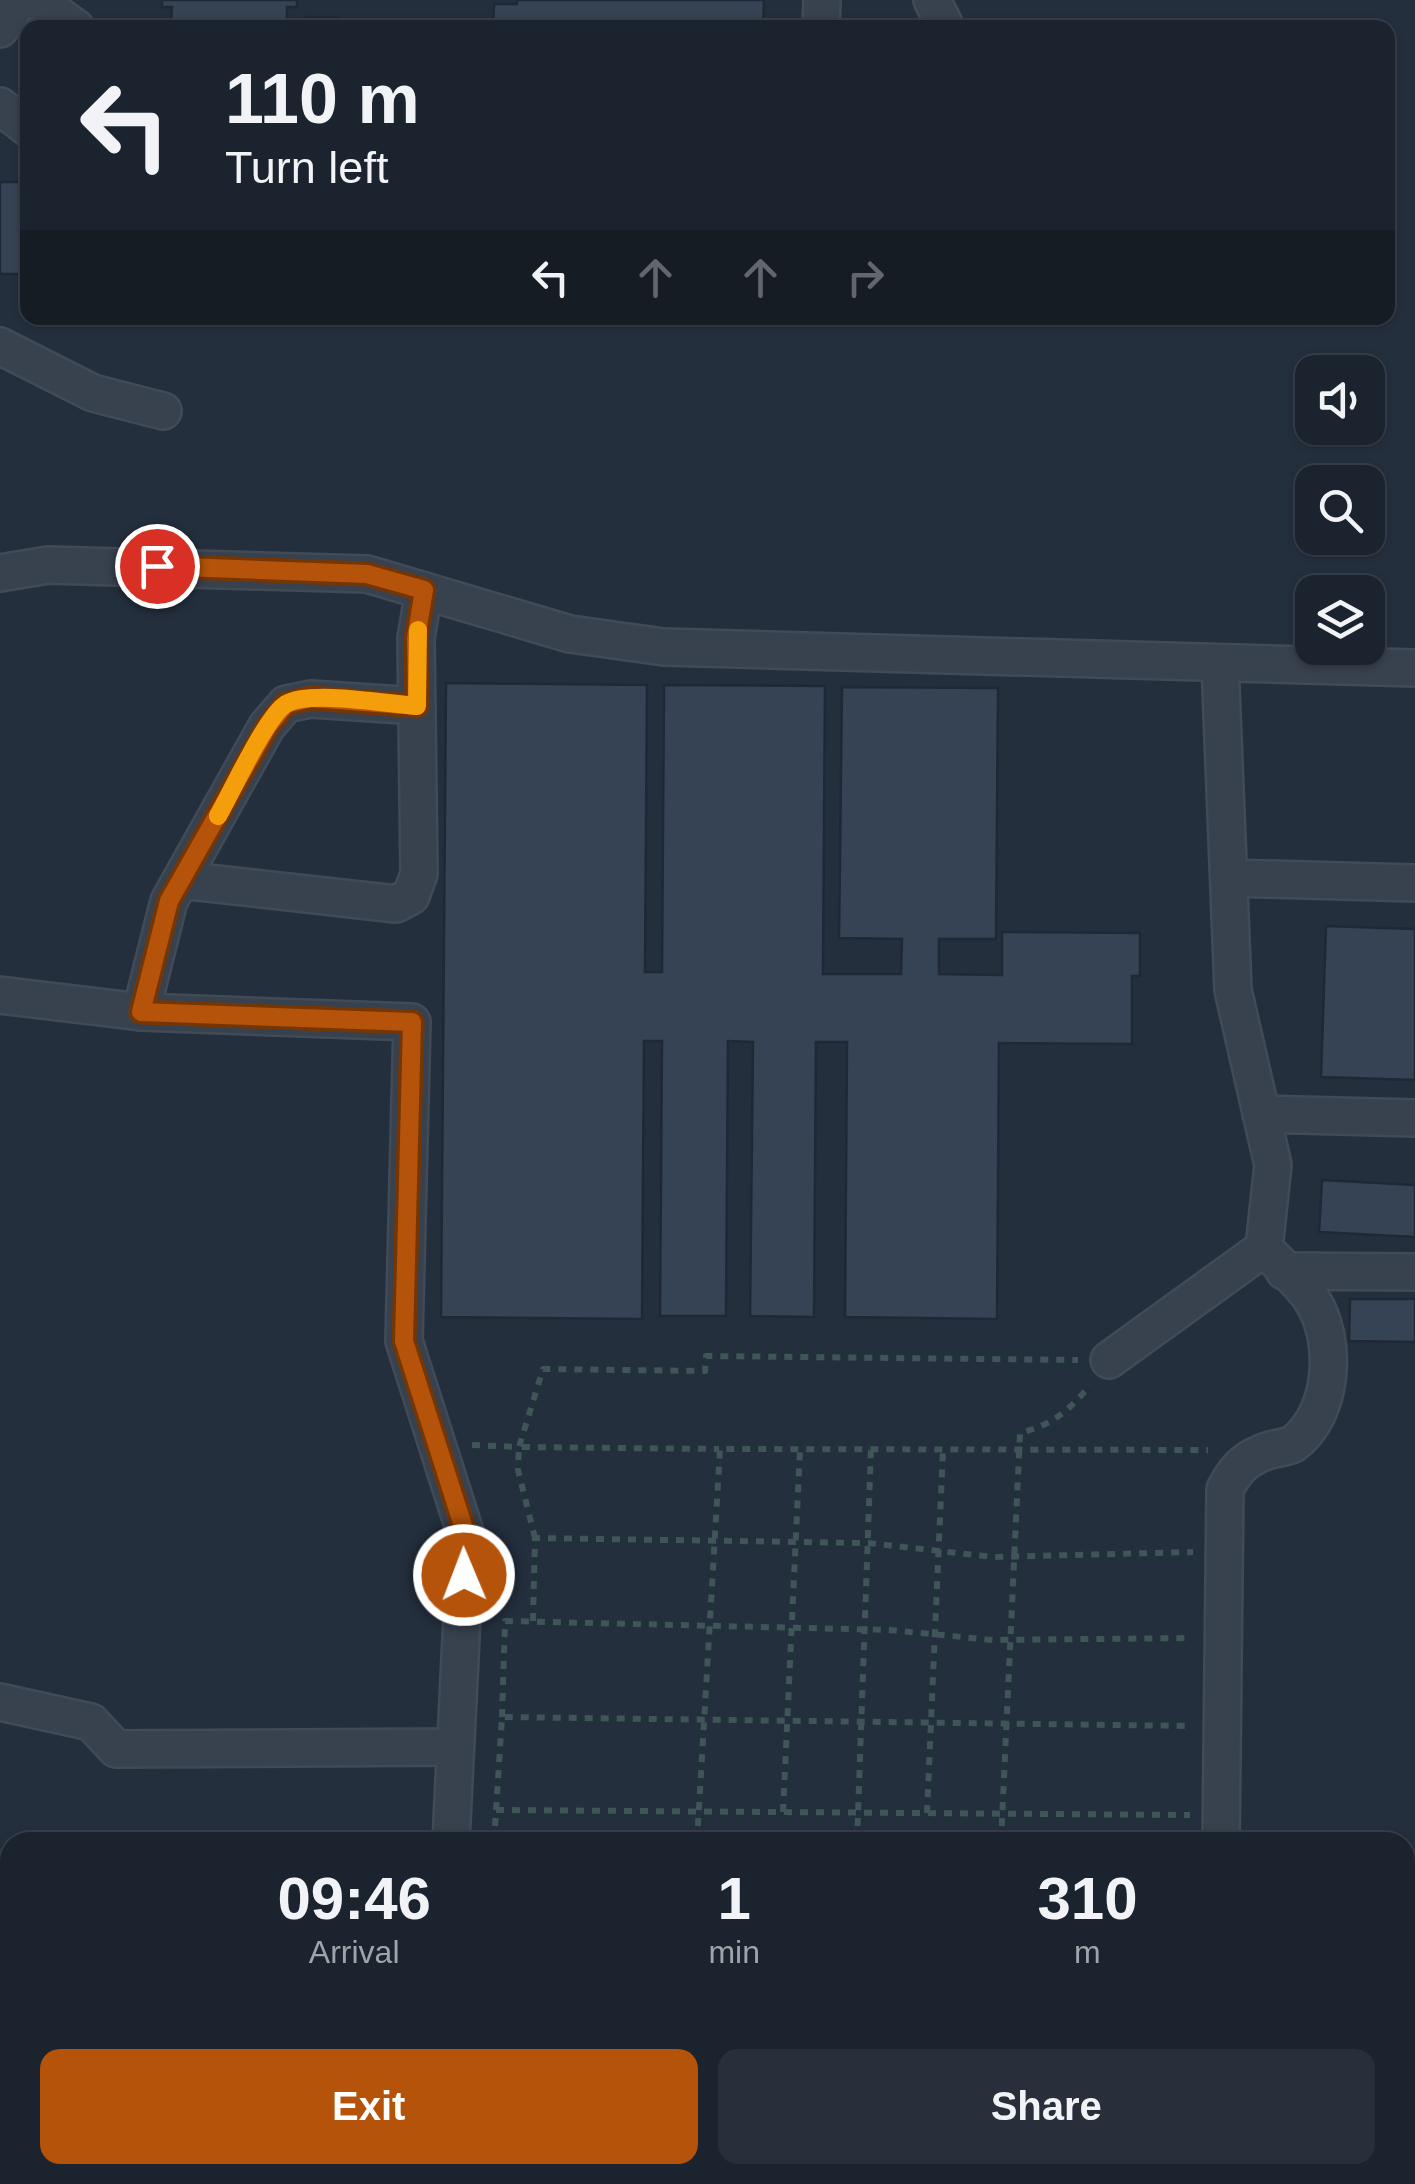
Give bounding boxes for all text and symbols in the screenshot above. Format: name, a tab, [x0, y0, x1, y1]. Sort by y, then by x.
icon: left	[60, 60, 190, 190]
text: 110 m	[225, 60, 420, 138]
text: Turn left	[225, 142, 388, 193]
icon: left	[523, 250, 578, 305]
icon: ahead	[628, 250, 683, 305]
icon: ahead	[733, 250, 788, 305]
icon: right	[838, 250, 893, 305]
map controls	[1295, 355, 1385, 665]
button: sound	[1295, 355, 1385, 445]
button: search	[1295, 465, 1385, 555]
pin	[115, 524, 200, 609]
icon: arrive	[130, 539, 185, 594]
button: layers	[1295, 575, 1385, 665]
position arrow	[412, 1523, 516, 1627]
text: 09:46	[277, 1865, 431, 1932]
text: 1	[717, 1865, 751, 1932]
text: 310	[1037, 1865, 1138, 1932]
text: Arrival	[309, 1934, 400, 1970]
text: min	[708, 1934, 760, 1970]
text: m	[1074, 1934, 1101, 1970]
button: Exit	[40, 2049, 698, 2164]
button: Share	[718, 2049, 1375, 2164]

